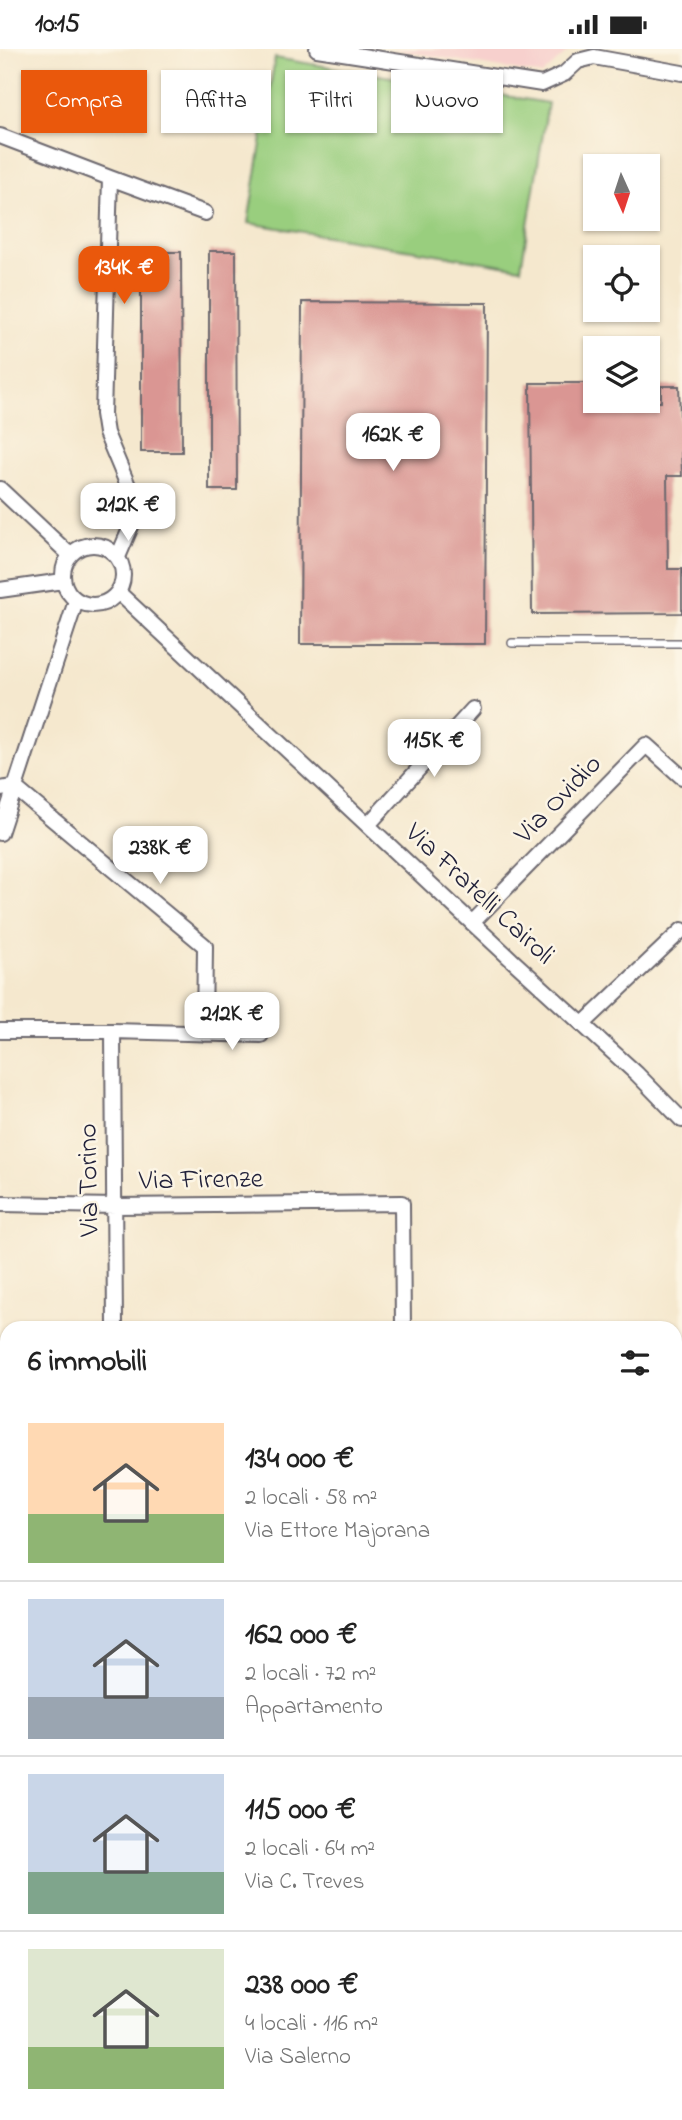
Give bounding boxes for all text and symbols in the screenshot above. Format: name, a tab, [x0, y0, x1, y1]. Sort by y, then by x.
text: 10:15	[35, 6, 80, 44]
chip: Compra	[21, 70, 147, 133]
chip: Affitta	[161, 70, 271, 133]
chip: Filtri	[285, 70, 377, 133]
chip: Nuovo	[391, 70, 503, 133]
north arrow	[583, 154, 660, 231]
map controls	[583, 154, 660, 413]
button: locate	[583, 245, 660, 322]
pin: 134K €	[67, 247, 181, 306]
text: 134K €	[94, 252, 154, 285]
button: layers	[583, 336, 660, 413]
pin: 162K €	[336, 413, 450, 473]
text: 162K €	[362, 419, 424, 452]
pin: 212K €	[71, 483, 185, 543]
text: 212K €	[96, 489, 160, 522]
pin: 115K €	[377, 719, 491, 779]
text: 115K €	[404, 725, 464, 758]
street label: Via Ovidio	[505, 746, 612, 855]
street label: Via Fratelli Cairoli	[394, 814, 563, 976]
pin: 238K €	[103, 827, 217, 886]
text: 238K €	[129, 832, 191, 865]
pin: 212K €	[175, 993, 289, 1052]
text: 212K €	[200, 998, 264, 1031]
street label: Via Torino	[69, 1123, 112, 1238]
street label: Via Firenze	[138, 1159, 264, 1203]
text: 6 immobili	[28, 1341, 147, 1385]
icon: filters	[616, 1344, 654, 1382]
text: 134 000 €	[245, 1438, 354, 1482]
icon: home	[84, 1451, 168, 1535]
text: 2 locali · 58 m²	[245, 1482, 377, 1515]
text: Via Ettore Majorana	[245, 1515, 430, 1548]
text: 162 000 €	[245, 1614, 357, 1658]
icon: home	[84, 1627, 168, 1711]
text: 2 locali · 72 m²	[245, 1658, 376, 1691]
text: Appartamento	[245, 1691, 383, 1724]
text: 115 000 €	[245, 1789, 356, 1833]
icon: home	[84, 1802, 168, 1886]
text: 2 locali · 64 m²	[245, 1833, 375, 1866]
text: Via C. Treves	[245, 1866, 365, 1899]
text: 238 000 €	[245, 1964, 358, 2008]
icon: home	[84, 1977, 168, 2061]
text: 4 locali · 116 m²	[245, 2008, 378, 2041]
text: Via Salerno	[245, 2041, 351, 2074]

